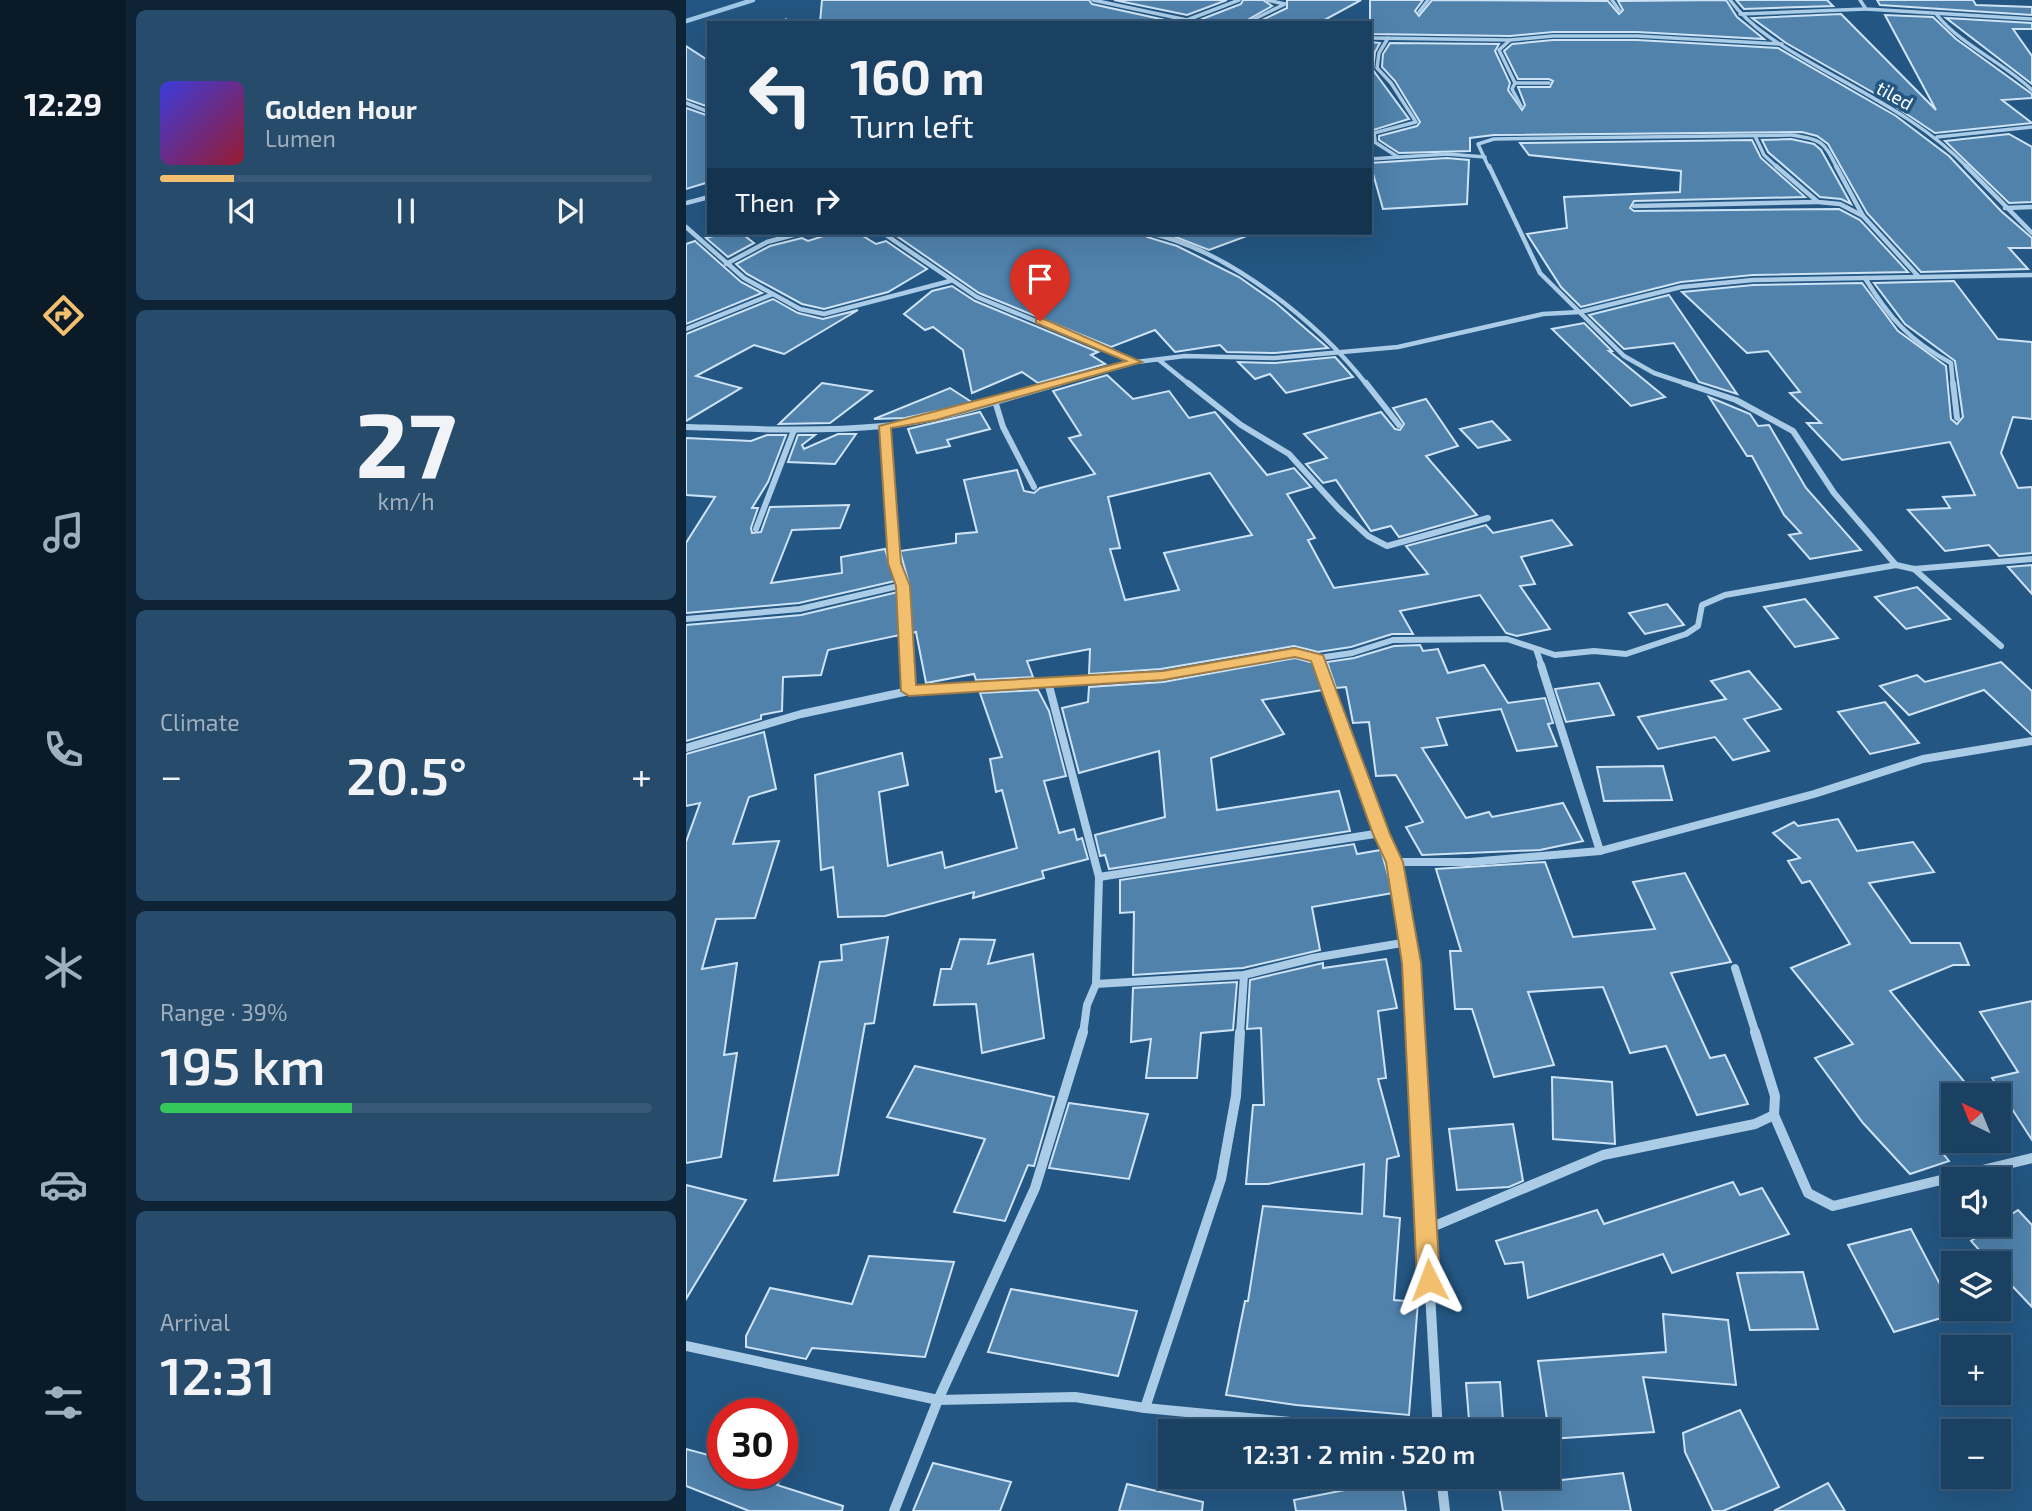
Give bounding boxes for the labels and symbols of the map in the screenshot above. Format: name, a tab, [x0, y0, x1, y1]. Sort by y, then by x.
street label: tiled	[1873, 76, 1917, 114]
pin	[1010, 249, 1070, 321]
north arrow	[1941, 1083, 2011, 1153]
position arrow	[1392, 1243, 1466, 1317]
speed limit sign: 30	[707, 1398, 798, 1489]

